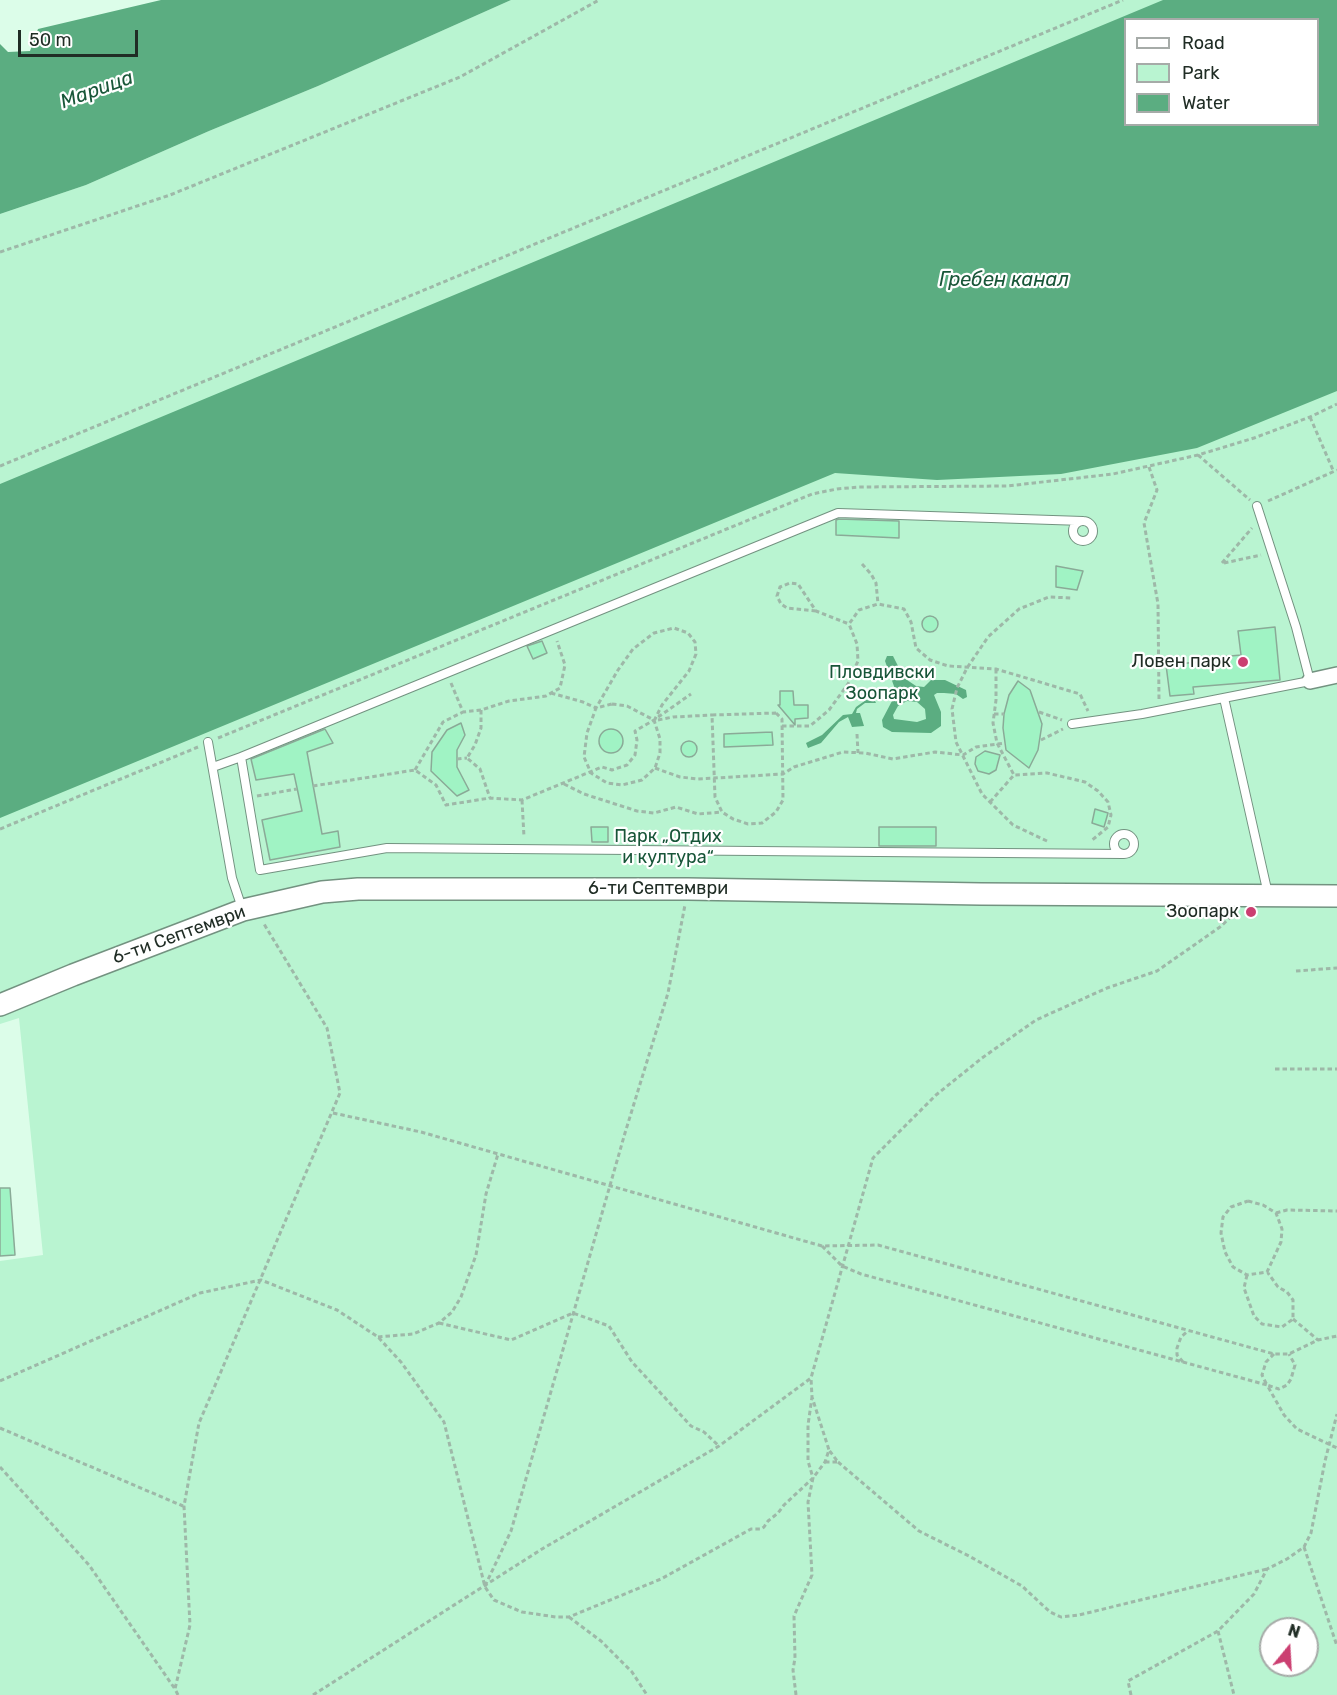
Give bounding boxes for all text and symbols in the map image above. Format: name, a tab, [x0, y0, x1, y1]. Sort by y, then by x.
scale bar	[21, 18, 141, 56]
legend	[1124, 18, 1319, 126]
text: 50 m	[29, 29, 72, 51]
text: Road	[1182, 32, 1225, 54]
text: Park	[1182, 62, 1219, 84]
water label: Марица	[57, 66, 137, 114]
text: Water	[1182, 92, 1230, 114]
water label: Гребен канал	[939, 268, 1069, 292]
place label: Ловен парк	[1131, 651, 1231, 673]
marker: Ловен парк	[1236, 655, 1250, 669]
park label: Пловдивски Зоопарк	[829, 662, 935, 704]
park label: Парк „Отдих и култура“	[614, 826, 722, 868]
street label: 6-ти Септември	[588, 878, 728, 900]
street label: 6-ти Септември	[109, 901, 249, 969]
place label: Зоопарк	[1166, 901, 1239, 923]
marker: Зоопарк	[1244, 905, 1258, 919]
north arrow	[1259, 1617, 1319, 1677]
text: N	[1286, 1620, 1303, 1642]

